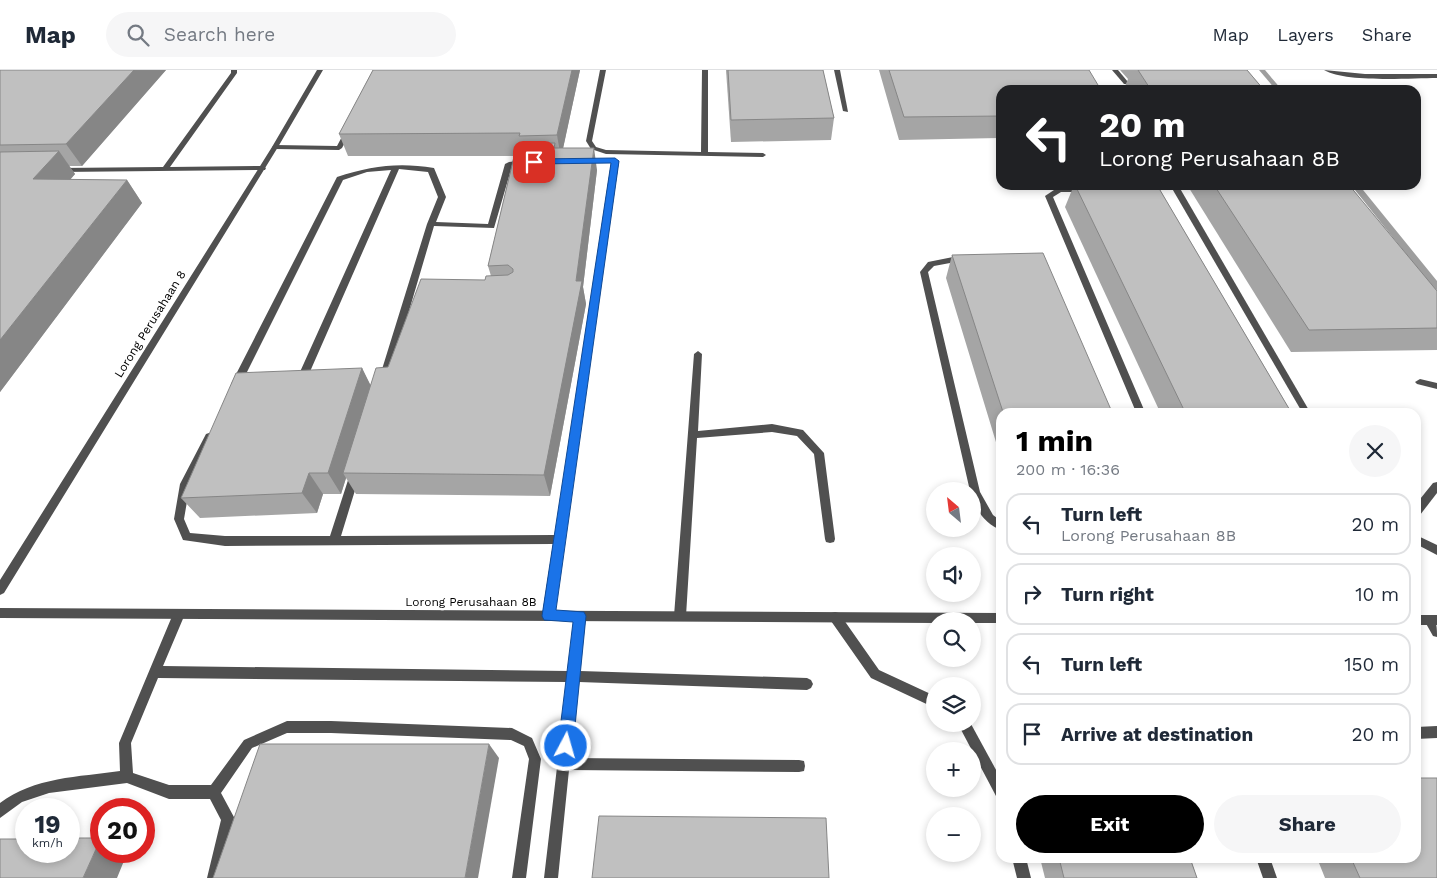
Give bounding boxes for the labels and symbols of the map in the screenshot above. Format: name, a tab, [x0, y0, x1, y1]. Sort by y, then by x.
pin	[513, 141, 555, 183]
street label: Lorong Perusahaan 8	[111, 268, 189, 380]
north arrow	[926, 482, 981, 538]
street label: Lorong Perusahaan 8B	[405, 595, 537, 609]
position arrow	[539, 719, 591, 771]
speed limit sign: 20	[90, 798, 155, 863]

